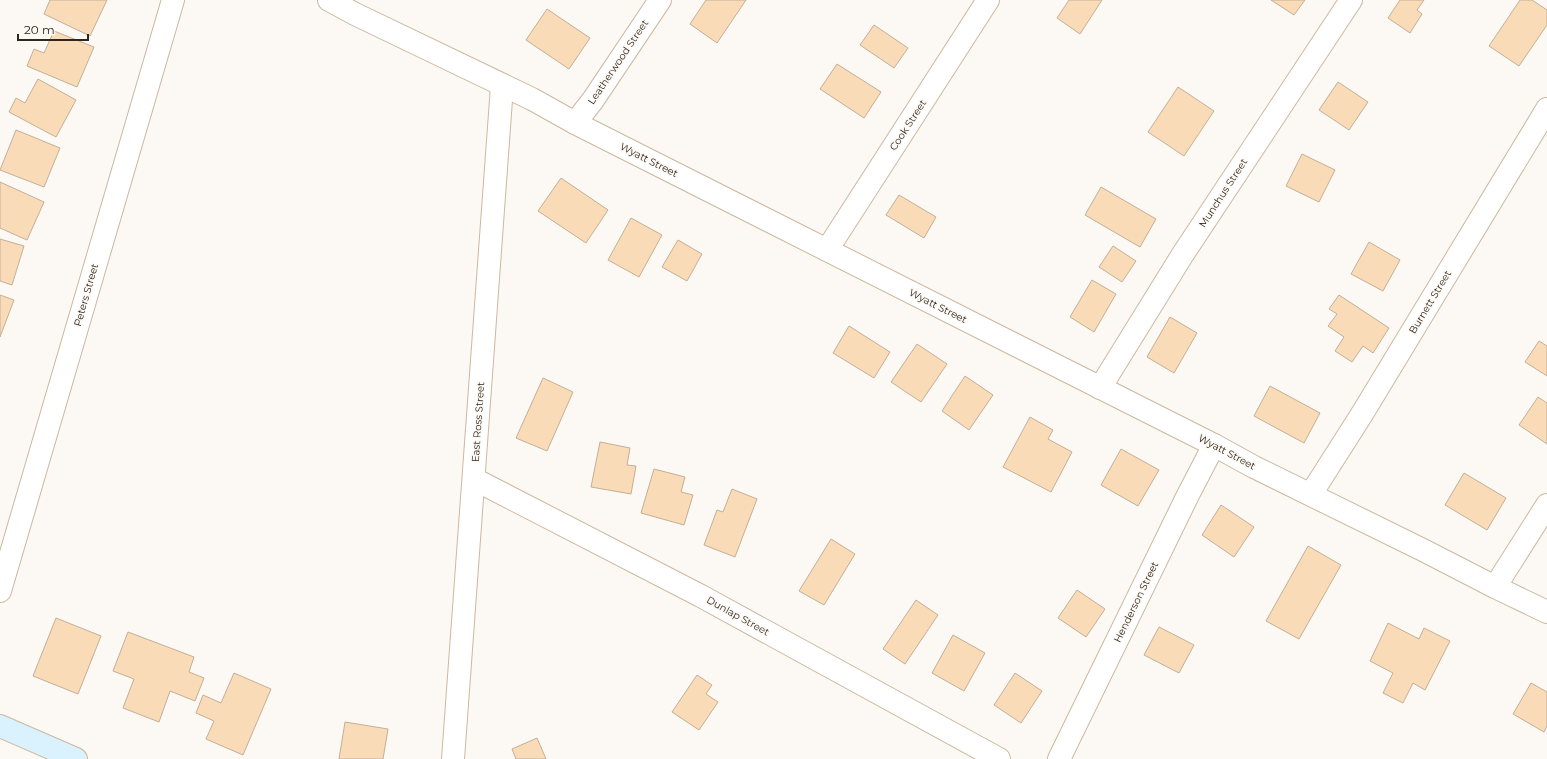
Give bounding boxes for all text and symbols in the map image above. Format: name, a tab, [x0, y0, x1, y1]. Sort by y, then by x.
scale bar	[18, 16, 88, 42]
street label: Leatherwood Street	[585, 17, 651, 107]
text: 20 m	[24, 22, 55, 37]
street label: Cook Street	[887, 97, 929, 153]
street label: Wyatt Street	[618, 140, 680, 180]
street label: Munchus Street	[1196, 156, 1250, 230]
street label: Peters Street	[71, 262, 101, 328]
street label: Burnett Street	[1406, 268, 1454, 336]
street label: Wyatt Street	[907, 286, 969, 326]
street label: East Ross Street	[469, 382, 487, 462]
street label: Wyatt Street	[1196, 431, 1258, 473]
street label: Henderson Street	[1111, 559, 1161, 645]
street label: Dunlap Street	[704, 593, 772, 639]

